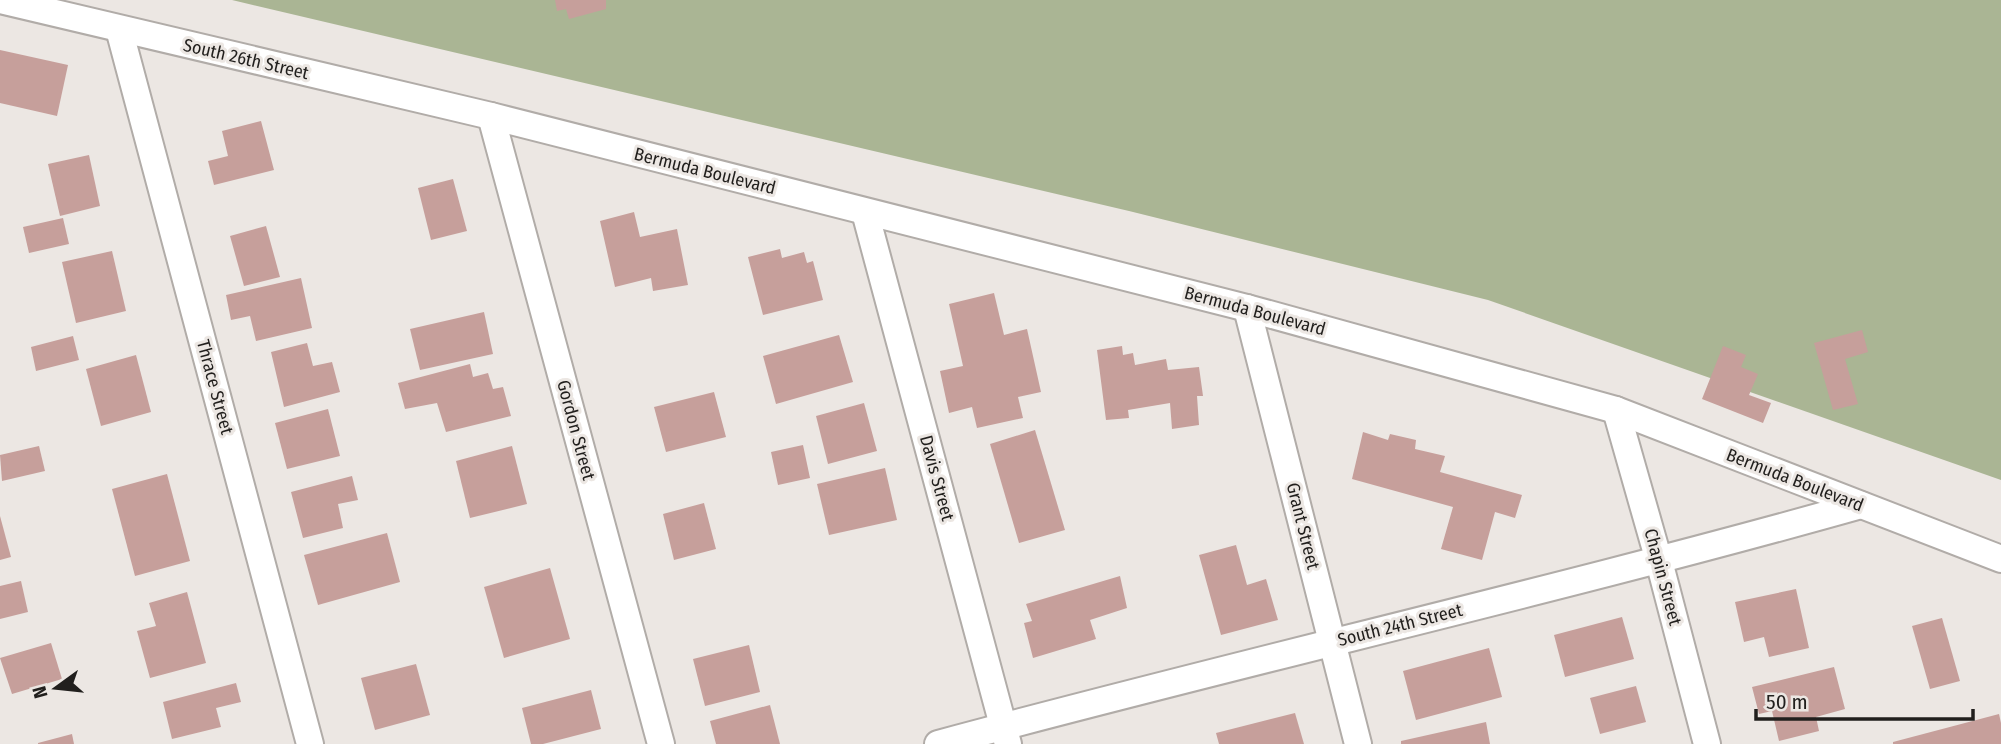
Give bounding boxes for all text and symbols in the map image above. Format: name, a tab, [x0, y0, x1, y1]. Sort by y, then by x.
street label: South 26th Street	[181, 34, 311, 84]
street label: Bermuda Boulevard	[632, 143, 778, 199]
street label: Bermuda Boulevard	[1182, 282, 1328, 340]
street label: Thrace Street	[192, 337, 238, 437]
street label: Gordon Street	[552, 378, 600, 483]
street label: Davis Street	[915, 433, 959, 523]
street label: Bermuda Boulevard	[1723, 444, 1867, 516]
street label: Grant Street	[1282, 480, 1324, 572]
street label: Chapin Street	[1640, 526, 1687, 628]
street label: South 24th Street	[1335, 599, 1465, 651]
north arrow	[21, 653, 91, 723]
scale bar	[1756, 678, 1973, 722]
text: N	[27, 684, 53, 701]
text: 50 m	[1766, 689, 1808, 715]

